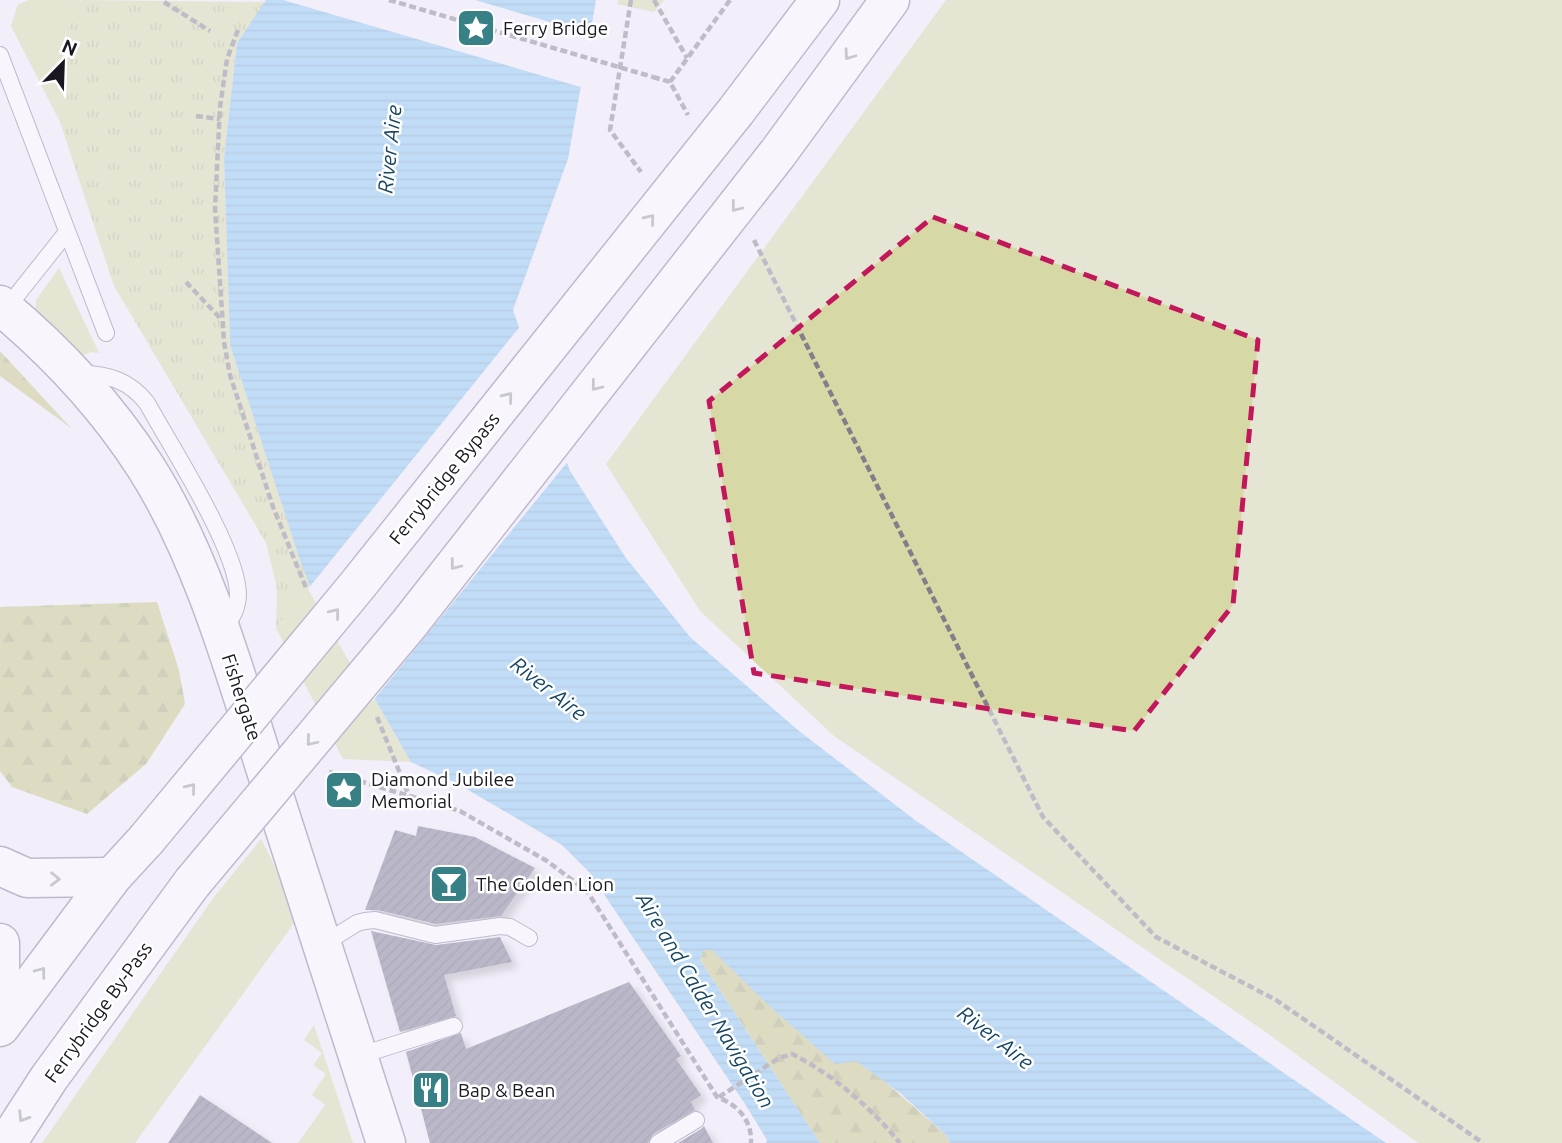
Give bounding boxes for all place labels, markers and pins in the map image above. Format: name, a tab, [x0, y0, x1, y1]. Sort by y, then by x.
place icon: Ferry Bridge	[455, 7, 497, 49]
place label: Ferry Bridge	[503, 17, 608, 39]
place label: Diamond Jubilee Memorial	[371, 768, 515, 812]
place icon: Diamond Jubilee Memorial	[323, 769, 365, 811]
bar icon: The Golden Lion	[428, 863, 470, 905]
place label: The Golden Lion	[476, 873, 614, 895]
restaurant icon: Bap & Bean	[410, 1069, 452, 1111]
place label: Bap & Bean	[458, 1079, 555, 1101]

